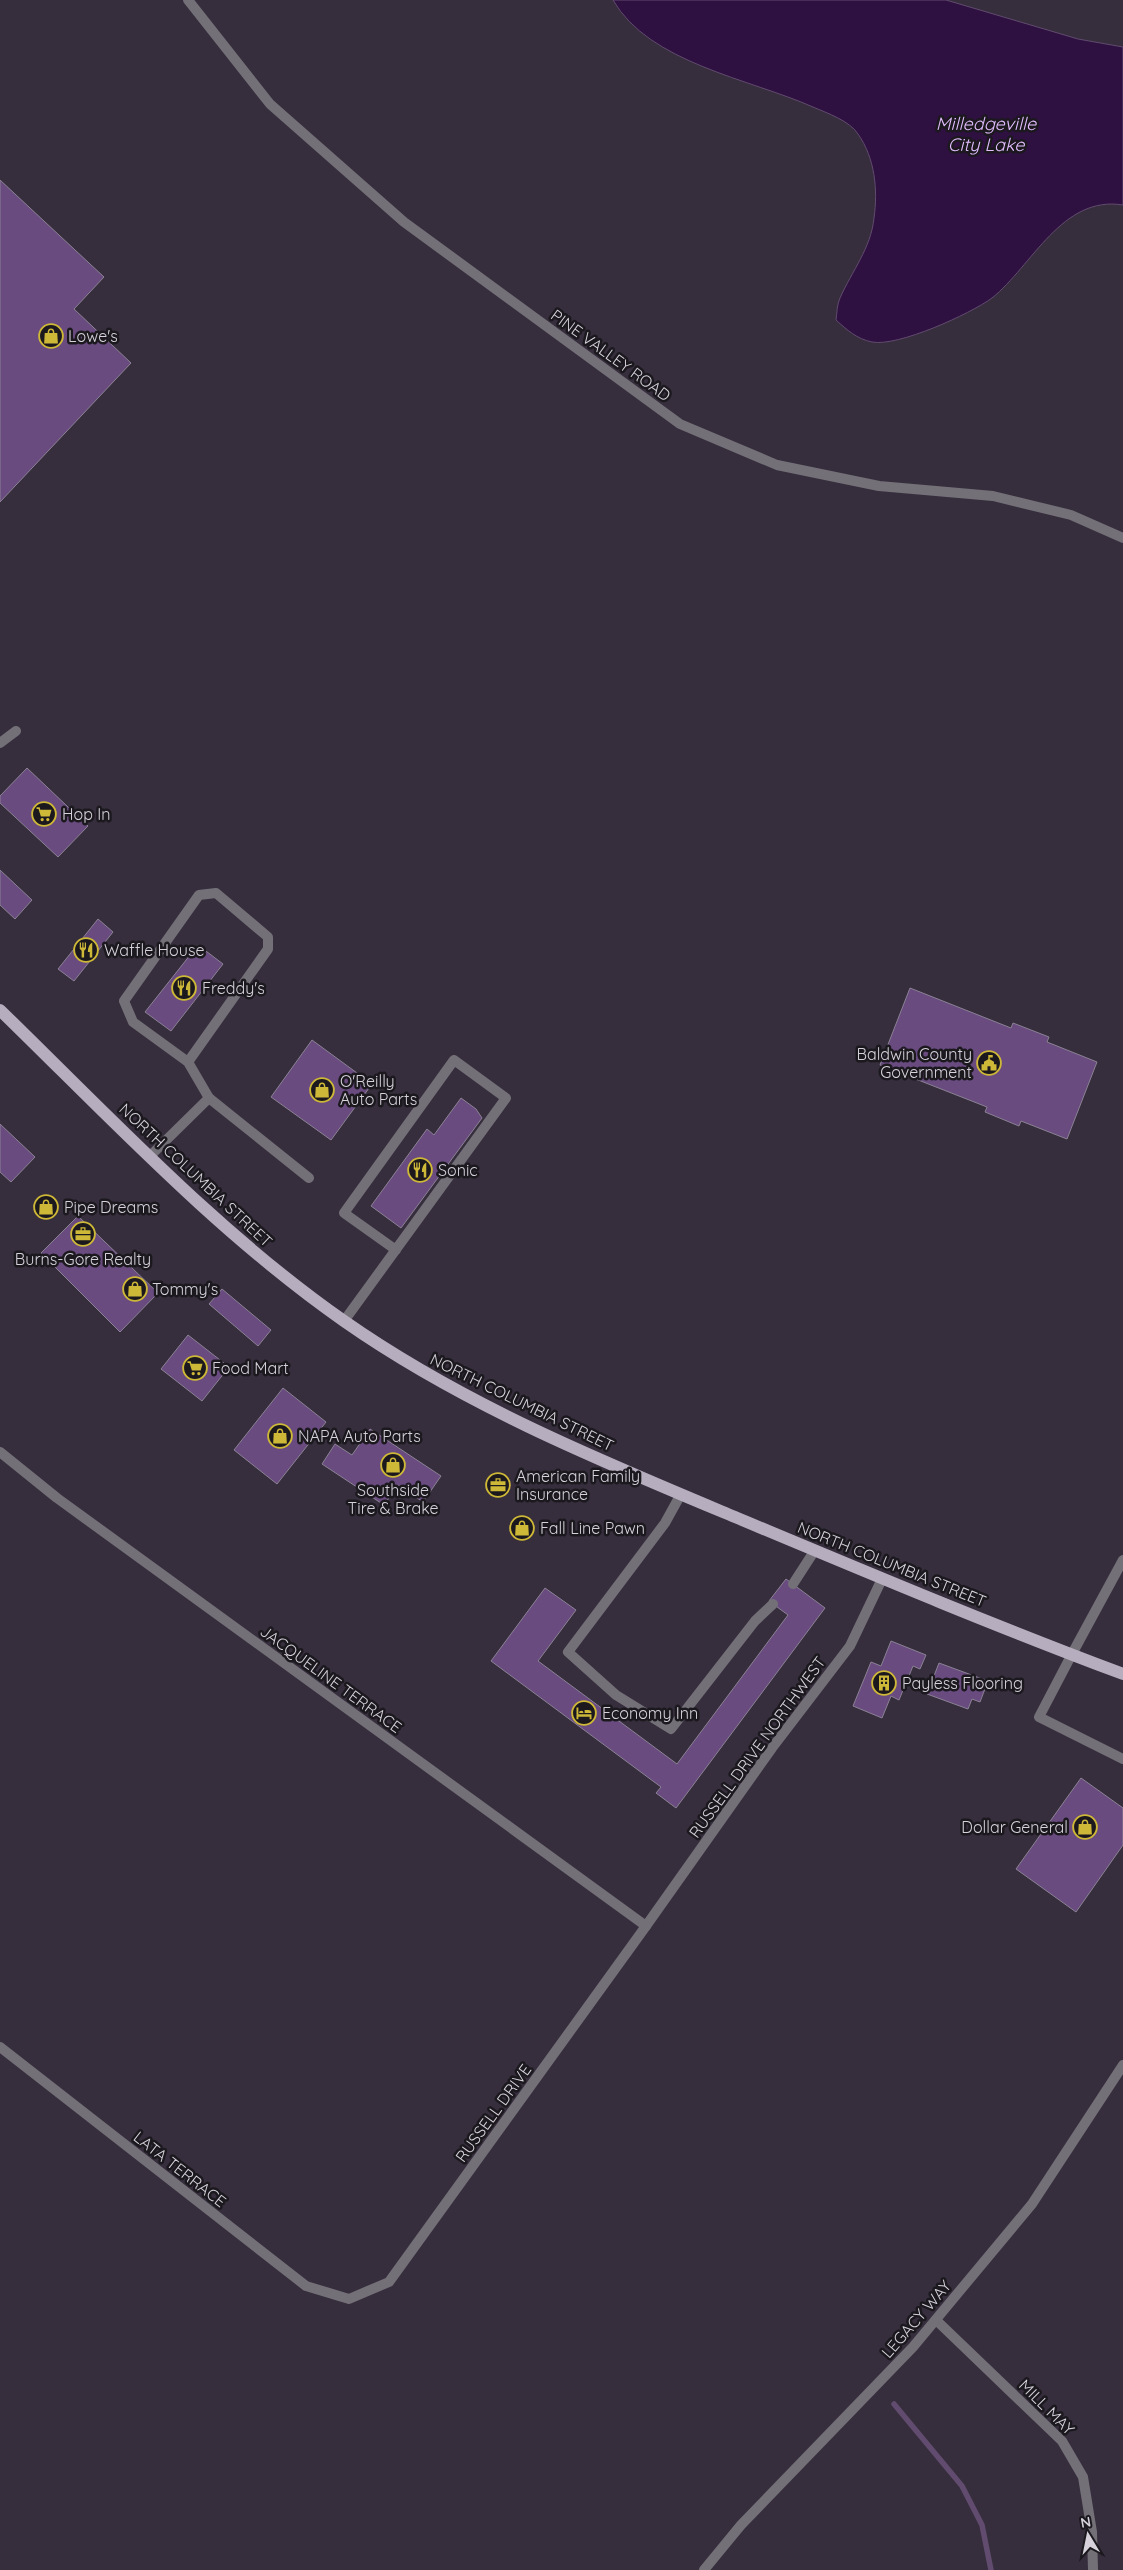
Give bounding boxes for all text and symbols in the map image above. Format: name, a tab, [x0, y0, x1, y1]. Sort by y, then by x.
water label: Milledgeville City Lake	[936, 112, 1037, 156]
street label: PINE VALLEY ROAD	[547, 305, 675, 405]
shop icon: Lowe's	[38, 323, 64, 349]
place label: Lowe's	[68, 326, 118, 346]
supermarket icon: Hop In	[31, 801, 57, 827]
place label: Hop In	[62, 804, 111, 824]
restaurant icon: Waffle House	[73, 937, 99, 963]
place label: Waffle House	[104, 940, 204, 960]
restaurant icon: Freddy's	[171, 975, 197, 1001]
place label: Freddy's	[202, 978, 265, 998]
place label: Baldwin County Government	[857, 1044, 972, 1082]
public building icon: Baldwin County Government	[976, 1050, 1002, 1076]
place label: O'Reilly Auto Parts	[340, 1071, 417, 1109]
shop icon: O'Reilly Auto Parts	[309, 1077, 335, 1103]
street label: NORTH COLUMBIA STREET	[115, 1099, 277, 1251]
restaurant icon: Sonic	[407, 1157, 433, 1183]
place label: Sonic	[438, 1160, 478, 1180]
shop icon: Pipe Dreams	[33, 1194, 59, 1220]
place label: Pipe Dreams	[64, 1197, 158, 1217]
office icon: Burns-Gore Realty	[70, 1221, 96, 1247]
place label: Burns-Gore Realty	[15, 1249, 151, 1269]
shop icon: Tommy's	[122, 1276, 148, 1302]
place label: Tommy's	[152, 1279, 218, 1299]
street label: NORTH COLUMBIA STREET	[427, 1349, 617, 1455]
supermarket icon: Food Mart	[182, 1355, 208, 1381]
place label: Food Mart	[212, 1358, 289, 1378]
shop icon: NAPA Auto Parts	[267, 1423, 293, 1449]
place label: NAPA Auto Parts	[298, 1426, 421, 1446]
shop icon: Southside Tire & Brake	[380, 1452, 406, 1478]
place label: American Family Insurance	[516, 1466, 640, 1504]
office icon: American Family Insurance	[485, 1472, 511, 1498]
place label: Southside Tire & Brake	[348, 1480, 438, 1518]
shop icon: Fall Line Pawn	[509, 1515, 535, 1541]
street label: NORTH COLUMBIA STREET	[795, 1517, 990, 1611]
place label: Fall Line Pawn	[540, 1518, 645, 1538]
street label: JACQUELINE TERRACE	[256, 1621, 406, 1737]
street label: RUSSELL DRIVE NORTHWEST	[684, 1652, 830, 1842]
building icon: Payless Flooring	[871, 1670, 897, 1696]
place label: Payless Flooring	[902, 1673, 1023, 1693]
hotel icon: Economy Inn	[571, 1700, 597, 1726]
place label: Economy Inn	[602, 1703, 698, 1723]
shop icon: Dollar General	[1072, 1814, 1098, 1840]
place label: Dollar General	[961, 1817, 1068, 1837]
street label: RUSSELL DRIVE	[451, 2060, 535, 2166]
street label: LATA TERRACE	[130, 2127, 230, 2211]
street label: LEGACY WAY	[877, 2276, 955, 2362]
street label: MILL MAY	[1015, 2375, 1079, 2439]
north arrow	[1063, 2510, 1113, 2560]
text: N	[1079, 2512, 1092, 2532]

